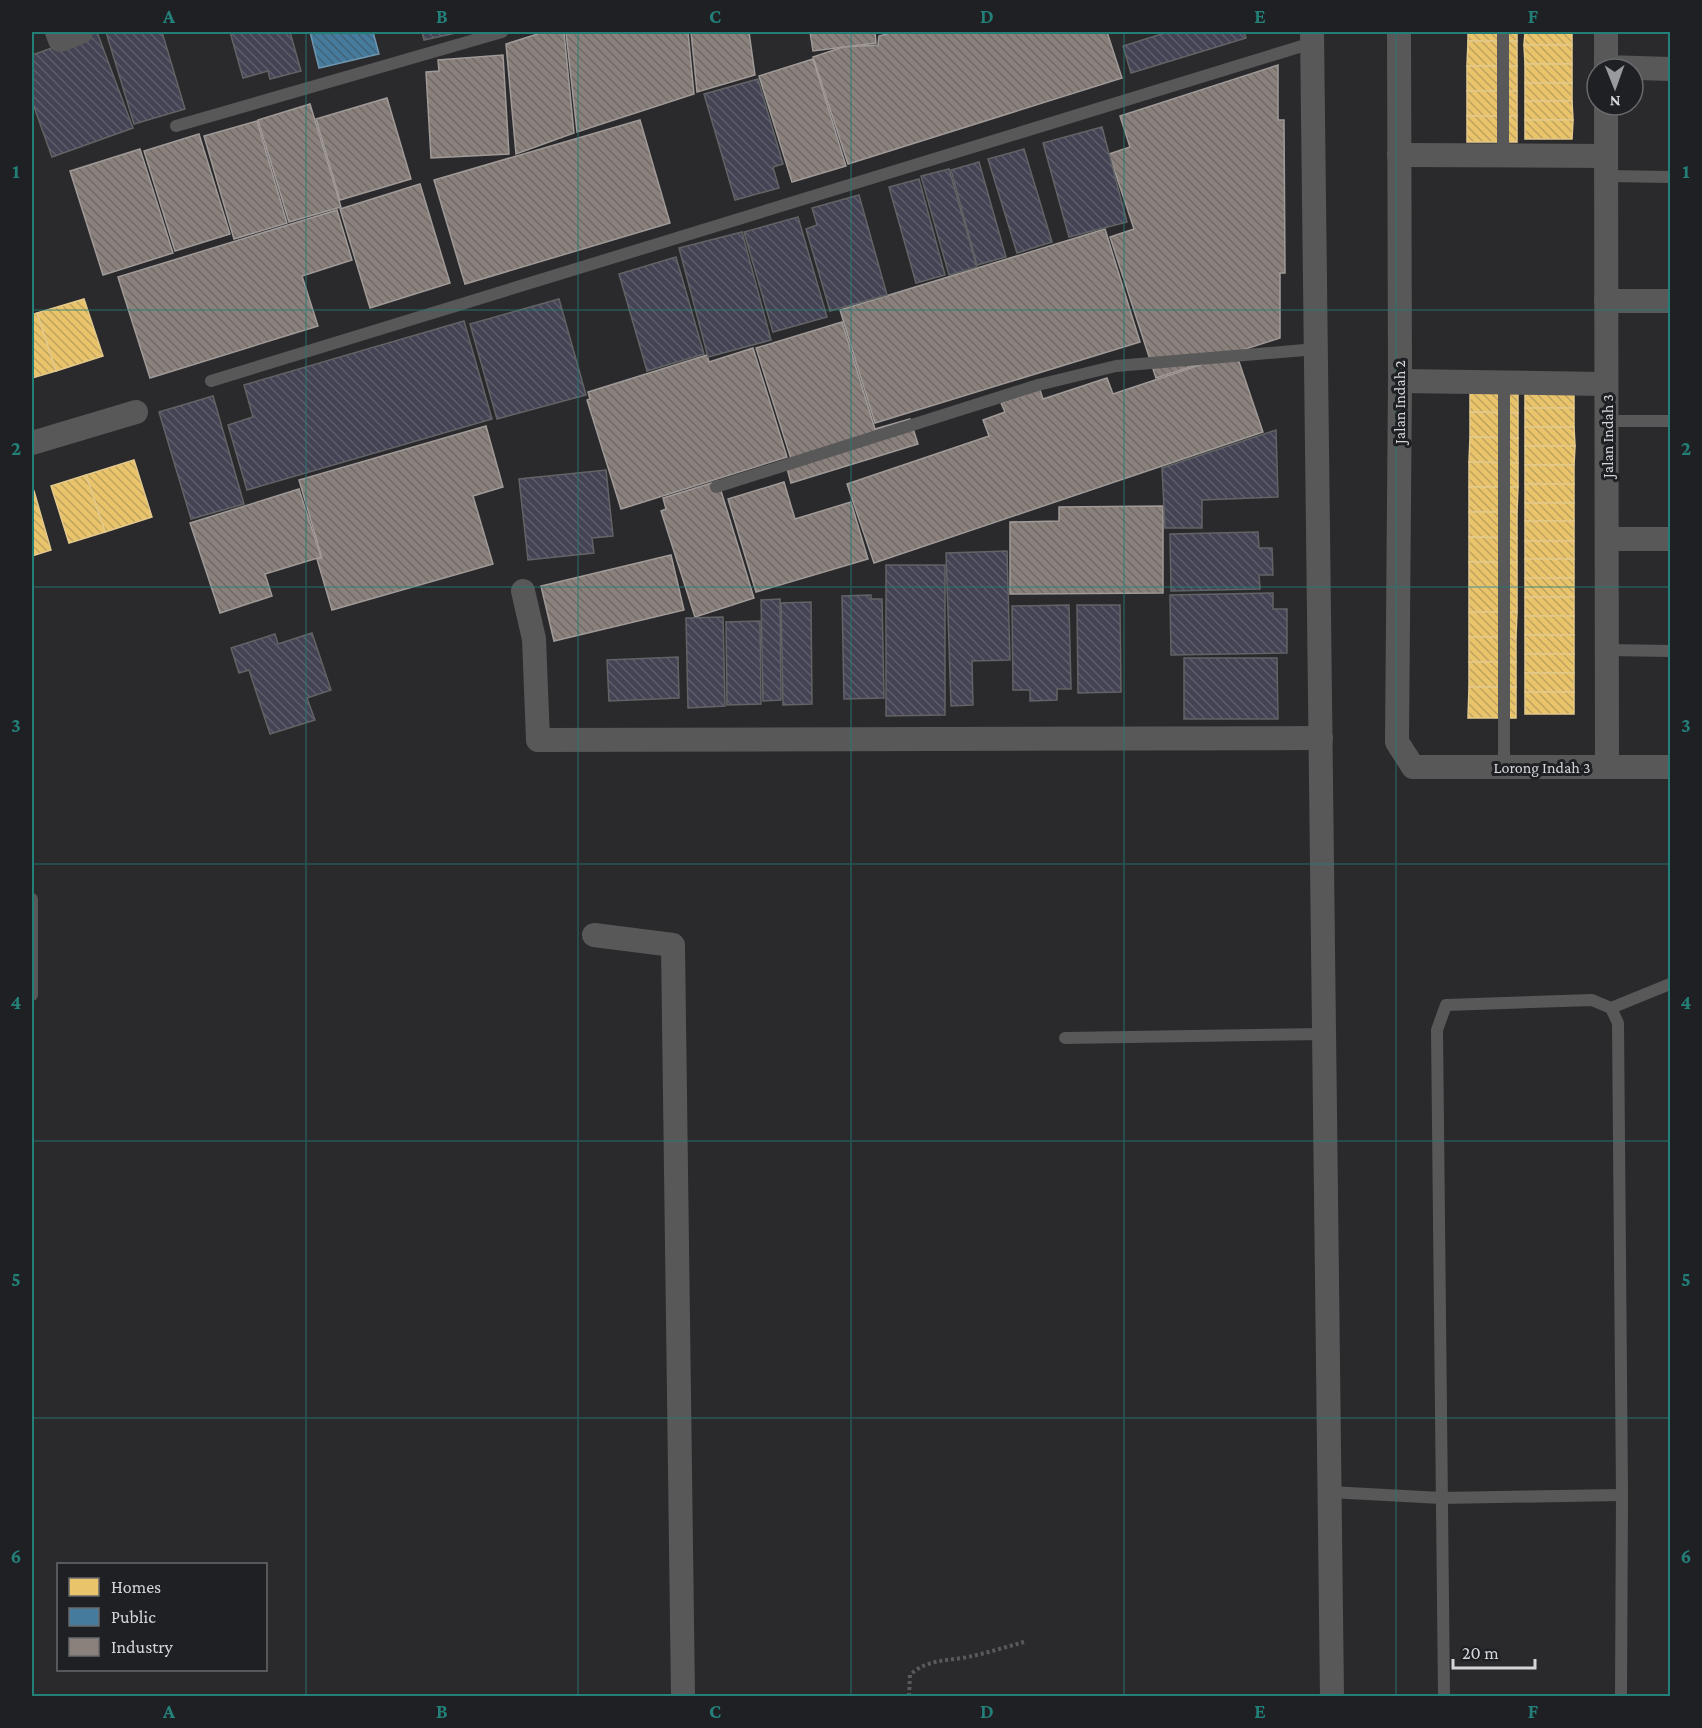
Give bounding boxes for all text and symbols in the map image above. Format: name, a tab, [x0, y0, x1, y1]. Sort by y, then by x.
text: A	[162, 5, 176, 27]
text: B	[436, 5, 448, 27]
text: C	[709, 5, 721, 27]
text: D	[980, 5, 994, 27]
text: E	[1254, 5, 1266, 27]
text: F	[1528, 5, 1539, 27]
north arrow	[1585, 57, 1645, 117]
text: N	[1610, 93, 1621, 110]
text: 1	[12, 160, 20, 182]
text: 1	[1682, 160, 1690, 182]
street label: Jalan Indah 2	[1391, 360, 1409, 446]
street label: Jalan Indah 3	[1599, 394, 1617, 480]
text: 2	[11, 437, 21, 459]
text: 2	[1681, 437, 1691, 459]
text: 3	[11, 714, 21, 736]
text: 3	[1681, 714, 1691, 736]
street label: Lorong Indah 3	[1494, 759, 1590, 777]
text: 4	[11, 991, 22, 1013]
text: 4	[1681, 991, 1692, 1013]
text: 5	[11, 1268, 21, 1290]
text: 5	[1681, 1268, 1691, 1290]
text: 6	[11, 1545, 21, 1567]
text: 6	[1681, 1545, 1691, 1567]
legend	[57, 1563, 267, 1671]
text: Homes	[111, 1577, 161, 1597]
text: Public	[111, 1607, 156, 1627]
scale bar	[1453, 1632, 1536, 1670]
text: Industry	[111, 1637, 174, 1657]
text: 20 m	[1462, 1643, 1499, 1663]
text: A	[162, 1700, 176, 1722]
text: B	[436, 1700, 448, 1722]
text: C	[709, 1700, 721, 1722]
text: D	[980, 1700, 994, 1722]
text: E	[1254, 1700, 1266, 1722]
text: F	[1528, 1700, 1539, 1722]

